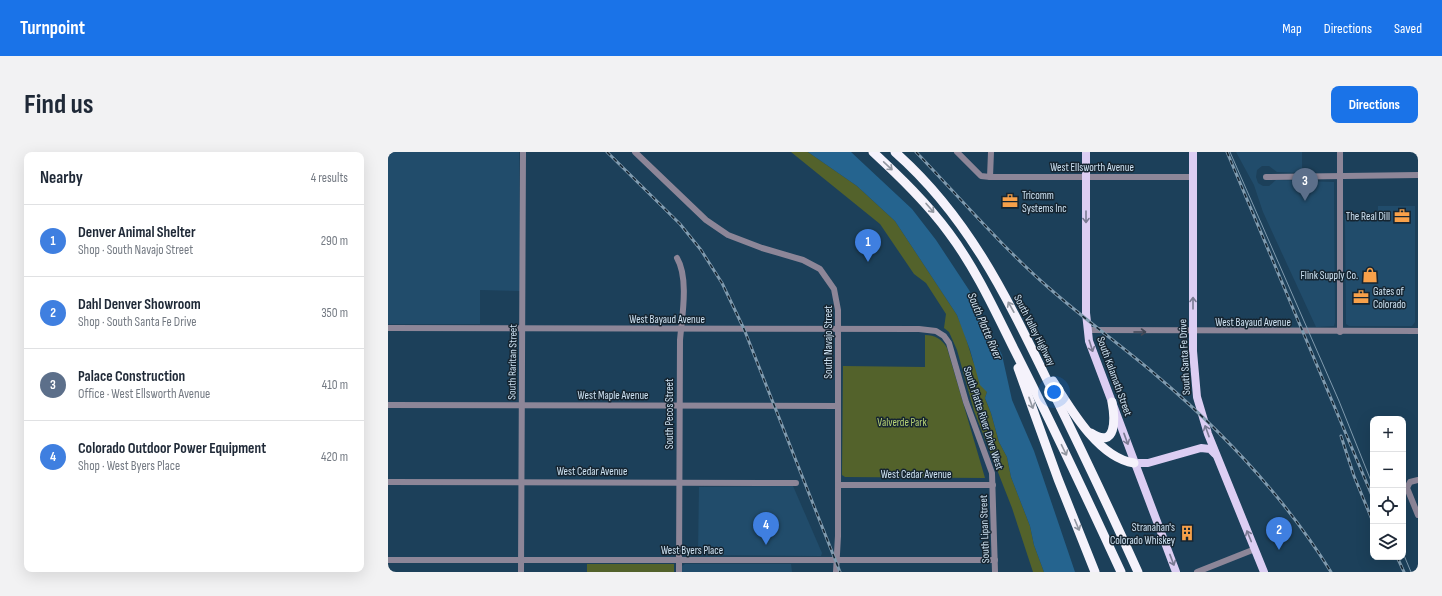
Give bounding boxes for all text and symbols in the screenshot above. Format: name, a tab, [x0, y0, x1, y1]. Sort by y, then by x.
text: Turnpoint	[20, 17, 85, 40]
text: Map	[1282, 20, 1302, 37]
text: Directions	[1324, 20, 1372, 37]
text: Saved	[1394, 20, 1422, 37]
button: Directions	[1331, 86, 1418, 123]
text: Find us	[24, 88, 93, 121]
one-way arrow	[883, 161, 893, 171]
street label: West Ellsworth Avenue	[1050, 161, 1134, 174]
text: Nearby	[40, 168, 83, 188]
pin: 3	[1292, 168, 1318, 201]
text: 4 results	[311, 170, 348, 186]
place label: Tricomm Systems Inc	[1022, 189, 1067, 215]
office icon: Tricomm Systems Inc	[1001, 192, 1019, 210]
one-way arrow	[925, 203, 934, 214]
office icon: The Real Dill	[1393, 207, 1411, 225]
one-way arrow	[1082, 210, 1090, 223]
place label: The Real Dill	[1346, 210, 1390, 223]
text: Denver Animal Shelter	[78, 223, 196, 242]
pin: 1	[855, 229, 881, 262]
text: 1	[50, 233, 56, 249]
text: 290 m	[321, 233, 348, 249]
text: Shop · South Navajo Street	[78, 242, 193, 258]
shop icon: Flink Supply Co.	[1361, 266, 1379, 284]
place label: Flink Supply Co.	[1301, 269, 1358, 282]
place label: Gates of Colorado	[1373, 285, 1406, 311]
office icon: Gates of Colorado	[1352, 288, 1370, 306]
water label: South Platte River	[964, 291, 1006, 362]
street label: South Valley Highway	[1011, 292, 1058, 369]
text: Dahl Denver Showroom	[78, 295, 201, 314]
one-way arrow	[1189, 297, 1197, 310]
one-way arrow	[1006, 301, 1014, 313]
text: 2	[50, 305, 56, 321]
text: 350 m	[321, 305, 348, 321]
street label: South Navajo Street	[822, 305, 835, 379]
street label: West Bayaud Avenue	[629, 313, 705, 326]
text: Shop · South Santa Fe Drive	[78, 314, 197, 330]
street label: West Bayaud Avenue	[1215, 316, 1291, 329]
street label: South Santa Fe Drive	[1176, 319, 1193, 395]
street label: South Raritan Street	[505, 324, 520, 400]
one-way arrow	[1133, 328, 1146, 336]
street label: South Kalamath Street	[1094, 335, 1135, 418]
one-way arrow	[1088, 339, 1095, 352]
street label: South Platte River Drive West	[961, 365, 1007, 472]
text: Palace Construction	[78, 367, 185, 386]
text: 3	[50, 377, 56, 393]
text: 410 m	[322, 377, 348, 393]
street label: South Pecos Street	[663, 378, 676, 449]
your location	[1044, 382, 1064, 402]
text: Office · West Ellsworth Avenue	[78, 386, 210, 402]
street label: West Maple Avenue	[578, 389, 648, 402]
one-way arrow	[1027, 397, 1035, 409]
park label: Valverde Park	[877, 416, 927, 429]
map controls	[1370, 416, 1406, 560]
button: +	[1370, 416, 1406, 452]
one-way arrow	[1203, 424, 1210, 437]
one-way arrow	[1123, 432, 1130, 445]
text: Colorado Outdoor Power Equipment	[78, 439, 266, 458]
one-way arrow	[1061, 443, 1068, 455]
text: 4	[50, 449, 56, 465]
text: 420 m	[321, 449, 348, 465]
button: −	[1370, 452, 1406, 488]
text: Shop · West Byers Place	[78, 458, 180, 474]
street label: West Cedar Avenue	[557, 465, 627, 478]
street label: West Cedar Avenue	[881, 468, 951, 481]
button: locate	[1370, 488, 1406, 524]
street label: South Lipan Street	[977, 494, 992, 563]
pin: 4	[753, 512, 779, 545]
pin: 2	[1266, 517, 1292, 550]
one-way arrow	[1073, 518, 1081, 530]
place label: Stranahan's Colorado Whiskey	[1110, 521, 1176, 547]
building icon: Stranahan's Colorado Whiskey	[1178, 524, 1196, 542]
button: layers	[1370, 524, 1406, 560]
one-way arrow	[1245, 530, 1253, 542]
street label: West Byers Place	[661, 544, 723, 557]
one-way arrow	[1168, 554, 1176, 566]

